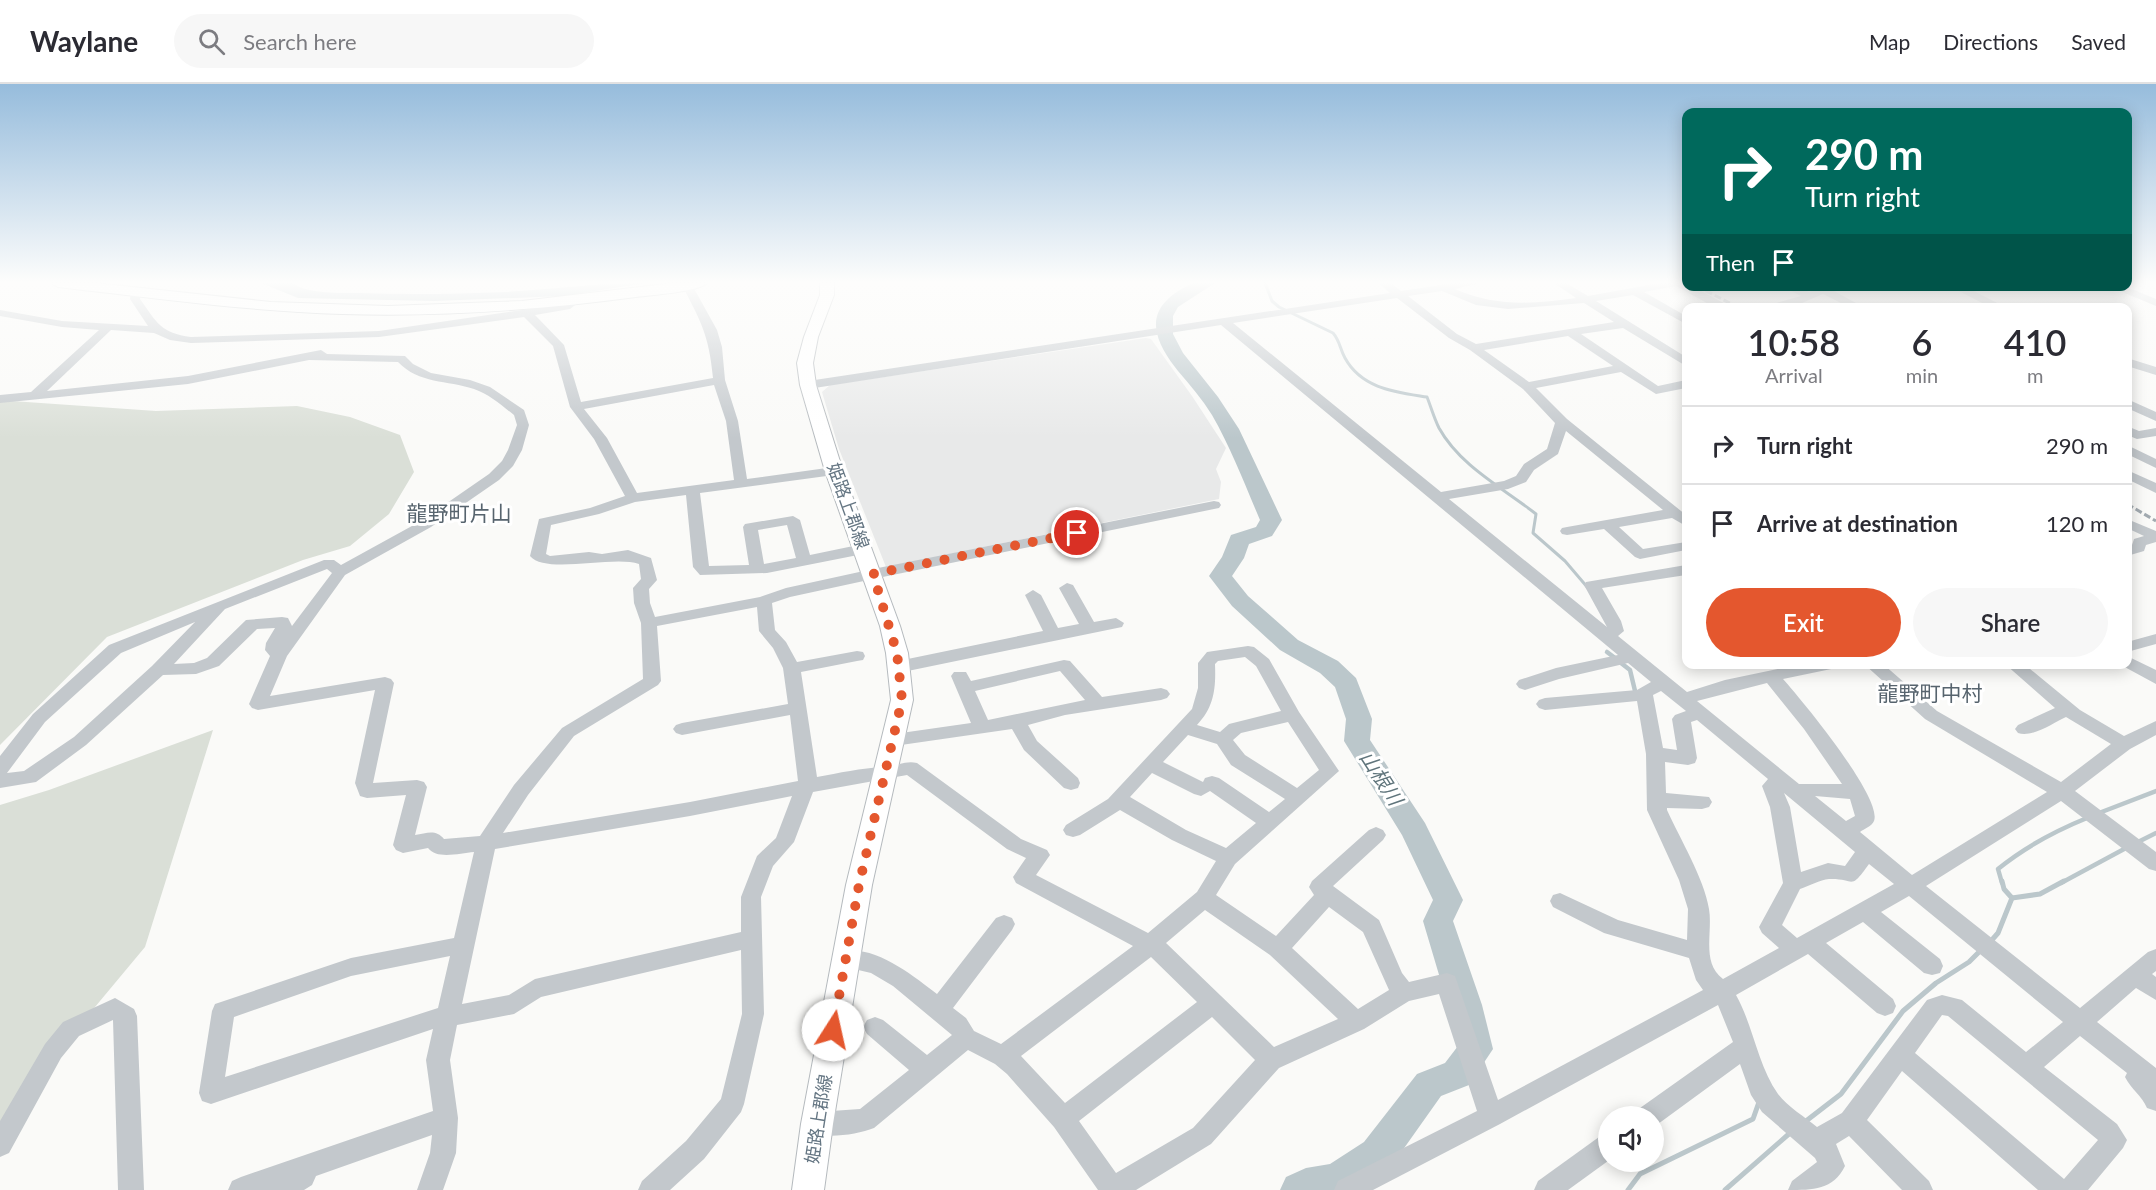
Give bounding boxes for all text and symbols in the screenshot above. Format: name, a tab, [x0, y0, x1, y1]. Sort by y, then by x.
search box	[174, 14, 594, 68]
text: Waylane	[30, 24, 138, 58]
icon: search	[195, 25, 228, 58]
text: Search here	[243, 28, 357, 55]
text: Map	[1869, 29, 1910, 54]
text: Directions	[1943, 29, 2038, 54]
text: Saved	[2071, 29, 2126, 54]
text: 290 m	[1805, 129, 1923, 179]
icon: right	[1706, 132, 1784, 210]
text: Turn right	[1805, 180, 1920, 213]
icon: arrive	[1767, 246, 1800, 279]
text: Then	[1706, 249, 1755, 276]
text: 10:58	[1748, 320, 1840, 364]
text: 6	[1912, 320, 1932, 364]
text: 410	[2004, 320, 2066, 364]
text: Arrival	[1765, 363, 1823, 387]
text: min	[1906, 363, 1938, 387]
text: m	[2027, 363, 2043, 387]
icon: right	[1706, 429, 1739, 462]
text: Turn right	[1757, 432, 1852, 459]
text: 290 m	[2046, 432, 2108, 459]
street label: 姫路上郡線	[823, 460, 875, 552]
district label: 龍野町片山	[407, 500, 512, 525]
pin	[1051, 507, 1102, 558]
icon: arrive	[1706, 507, 1739, 540]
text: Arrive at destination	[1757, 510, 1958, 537]
text: 120 m	[2046, 510, 2108, 537]
icon: arrive	[1060, 516, 1093, 549]
button: Exit	[1706, 588, 1901, 657]
button: Share	[1913, 588, 2108, 657]
district label: 龍野町中村	[1878, 680, 1983, 705]
water label: 山根川	[1355, 746, 1409, 811]
position arrow	[801, 998, 865, 1062]
street label: 姫路上郡線	[800, 1073, 836, 1165]
map controls	[1598, 1106, 1664, 1172]
button: sound	[1598, 1106, 1664, 1172]

